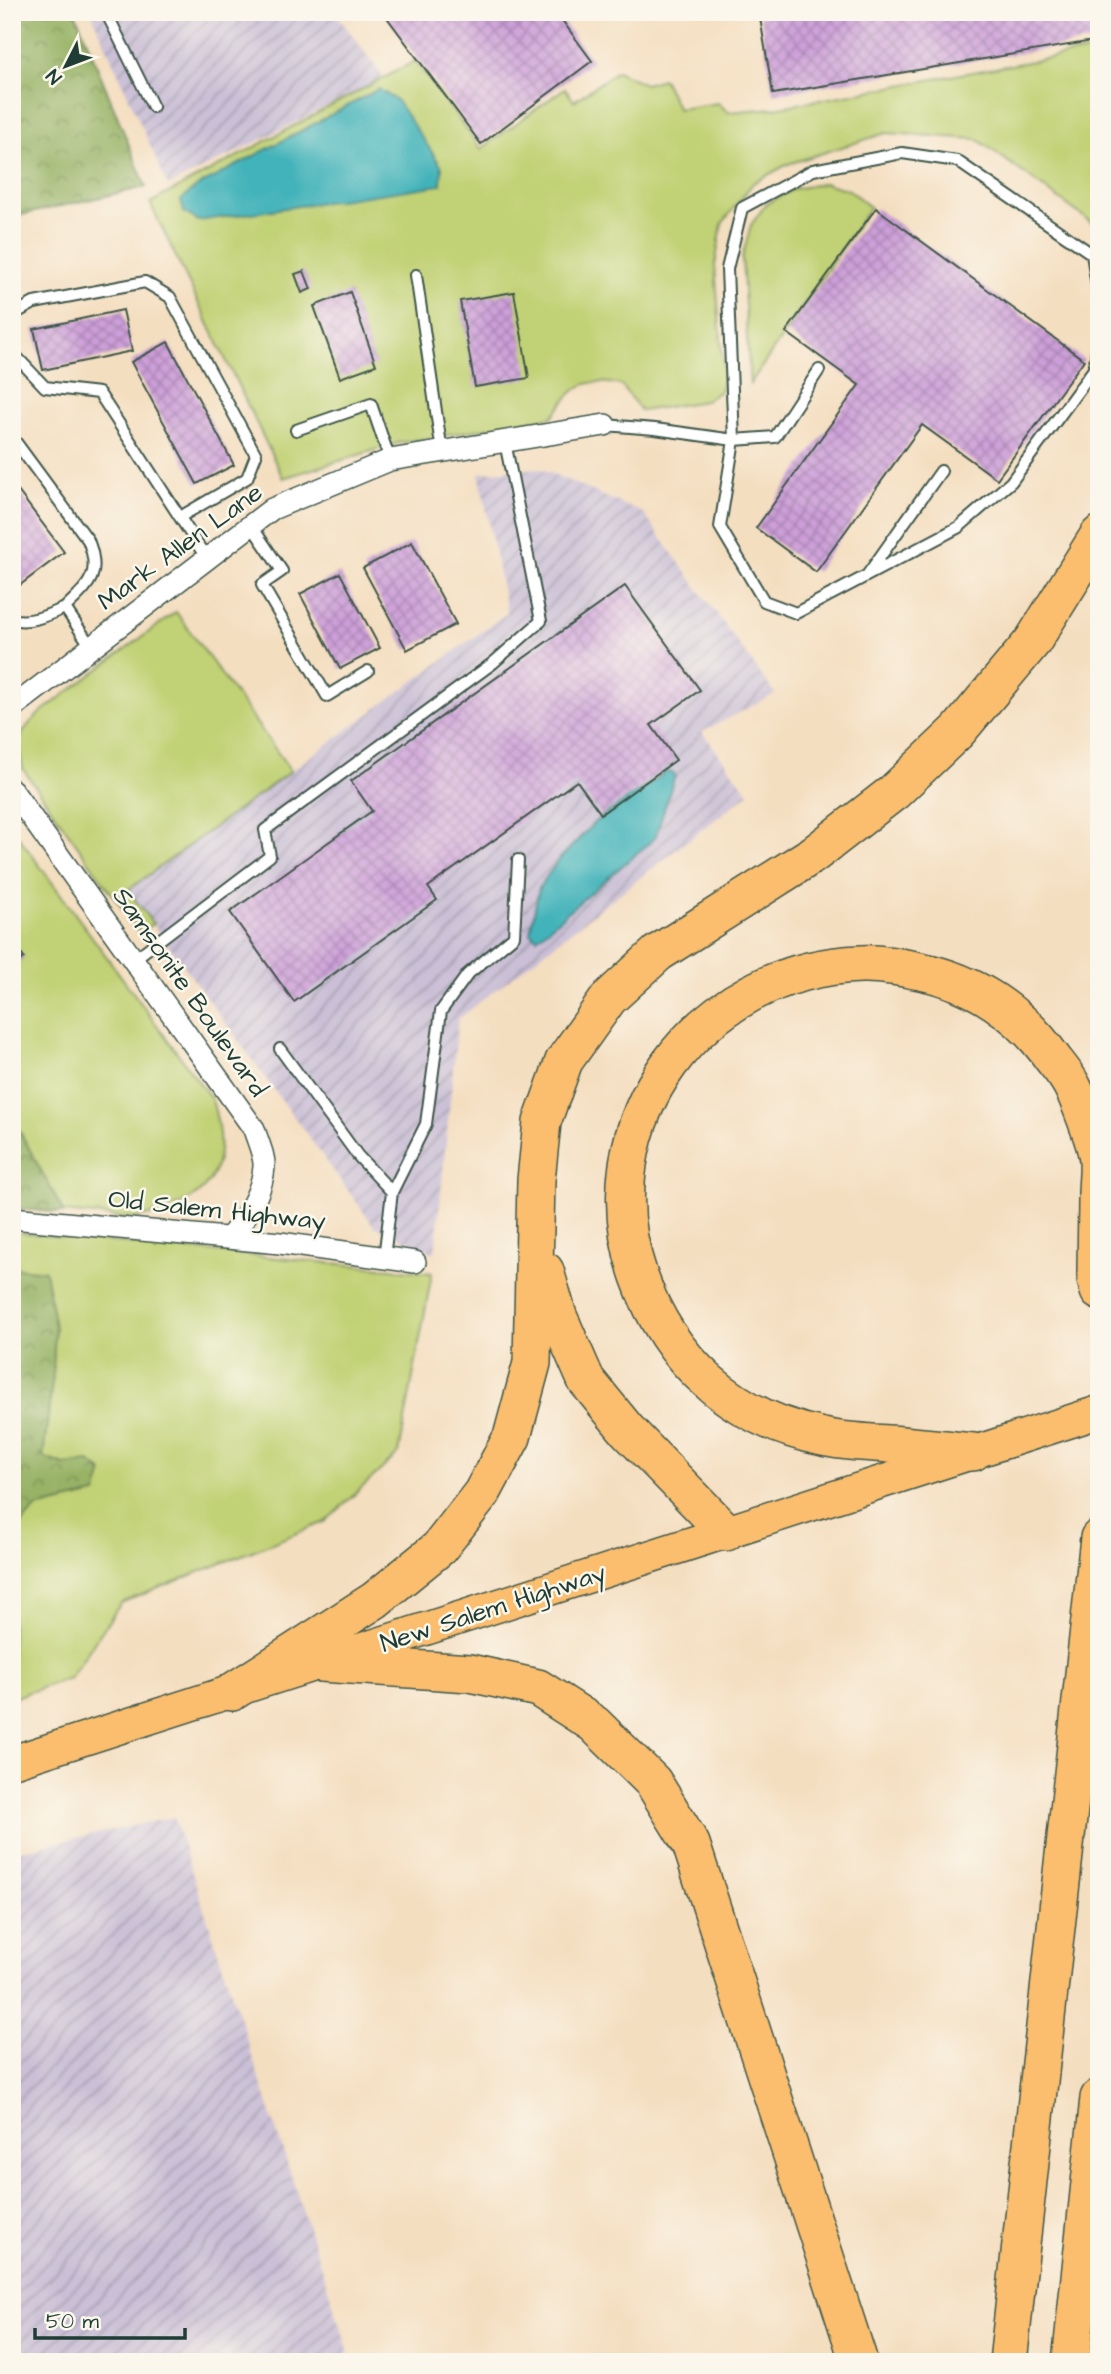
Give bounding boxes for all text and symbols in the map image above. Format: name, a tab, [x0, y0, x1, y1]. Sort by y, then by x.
north arrow	[32, 32, 102, 102]
text: N	[40, 63, 69, 90]
street label: Mark Allen Lane	[90, 475, 270, 619]
street label: Samsonite Boulevard	[104, 880, 276, 1104]
street label: Old Salem Highway	[106, 1181, 328, 1241]
street label: New Salem Highway	[376, 1555, 611, 1663]
scale bar	[35, 2297, 186, 2341]
text: 50 m	[46, 2307, 100, 2336]

